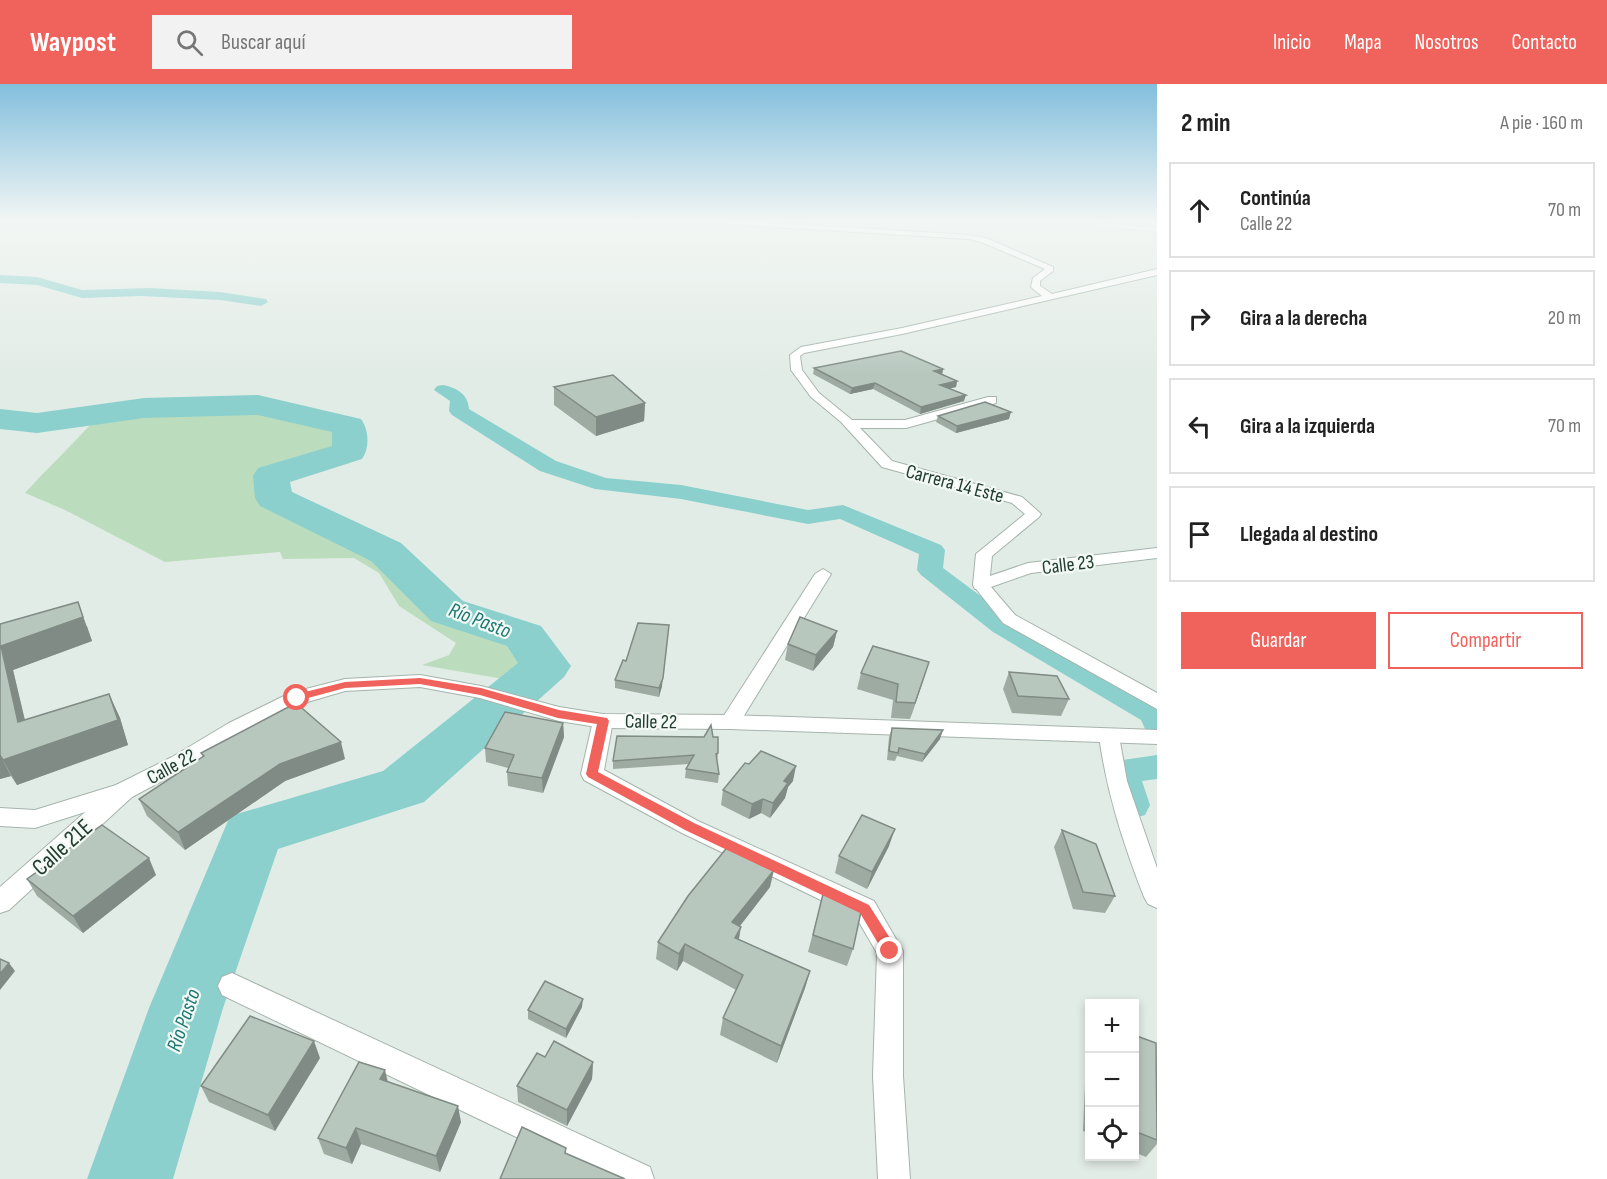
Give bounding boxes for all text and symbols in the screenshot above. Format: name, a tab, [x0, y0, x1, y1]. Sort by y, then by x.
search box	[152, 15, 572, 69]
text: Waypost	[30, 26, 116, 59]
icon: search	[173, 26, 206, 59]
text: Buscar aquí	[221, 29, 306, 56]
text: Inicio	[1273, 30, 1311, 55]
text: Mapa	[1344, 30, 1382, 55]
text: Nosotros	[1415, 30, 1479, 55]
text: Contacto	[1512, 30, 1577, 55]
text: 2 min	[1181, 108, 1231, 139]
text: A pie · 160 m	[1500, 111, 1583, 135]
text: Continúa	[1240, 185, 1311, 212]
icon: ahead	[1183, 194, 1216, 227]
text: 70 m	[1548, 198, 1581, 222]
text: Calle 22	[1240, 212, 1292, 236]
icon: right	[1183, 302, 1216, 335]
text: Gira a la derecha	[1240, 305, 1367, 332]
text: 20 m	[1548, 306, 1581, 330]
icon: left	[1183, 410, 1216, 443]
text: Gira a la izquierda	[1240, 413, 1375, 440]
text: 70 m	[1548, 414, 1581, 438]
street label: Carrera 14 Este	[903, 459, 1006, 509]
icon: arrive	[1183, 518, 1216, 551]
text: Llegada al destino	[1240, 521, 1378, 548]
street label: Calle 23	[1041, 550, 1096, 580]
water label: Río Pasto	[445, 597, 515, 644]
button: Guardar	[1181, 612, 1376, 669]
button: Compartir	[1388, 612, 1583, 669]
route start	[283, 684, 309, 710]
street label: Calle 22	[625, 710, 677, 734]
street label: Calle 22	[143, 744, 200, 790]
street label: Calle 21E	[26, 813, 99, 882]
route end	[876, 937, 902, 963]
water label: Río Pasto	[161, 985, 206, 1055]
map controls	[1085, 999, 1139, 1161]
button: +	[1085, 999, 1139, 1053]
button: −	[1085, 1053, 1139, 1107]
button: locate	[1085, 1107, 1139, 1161]

